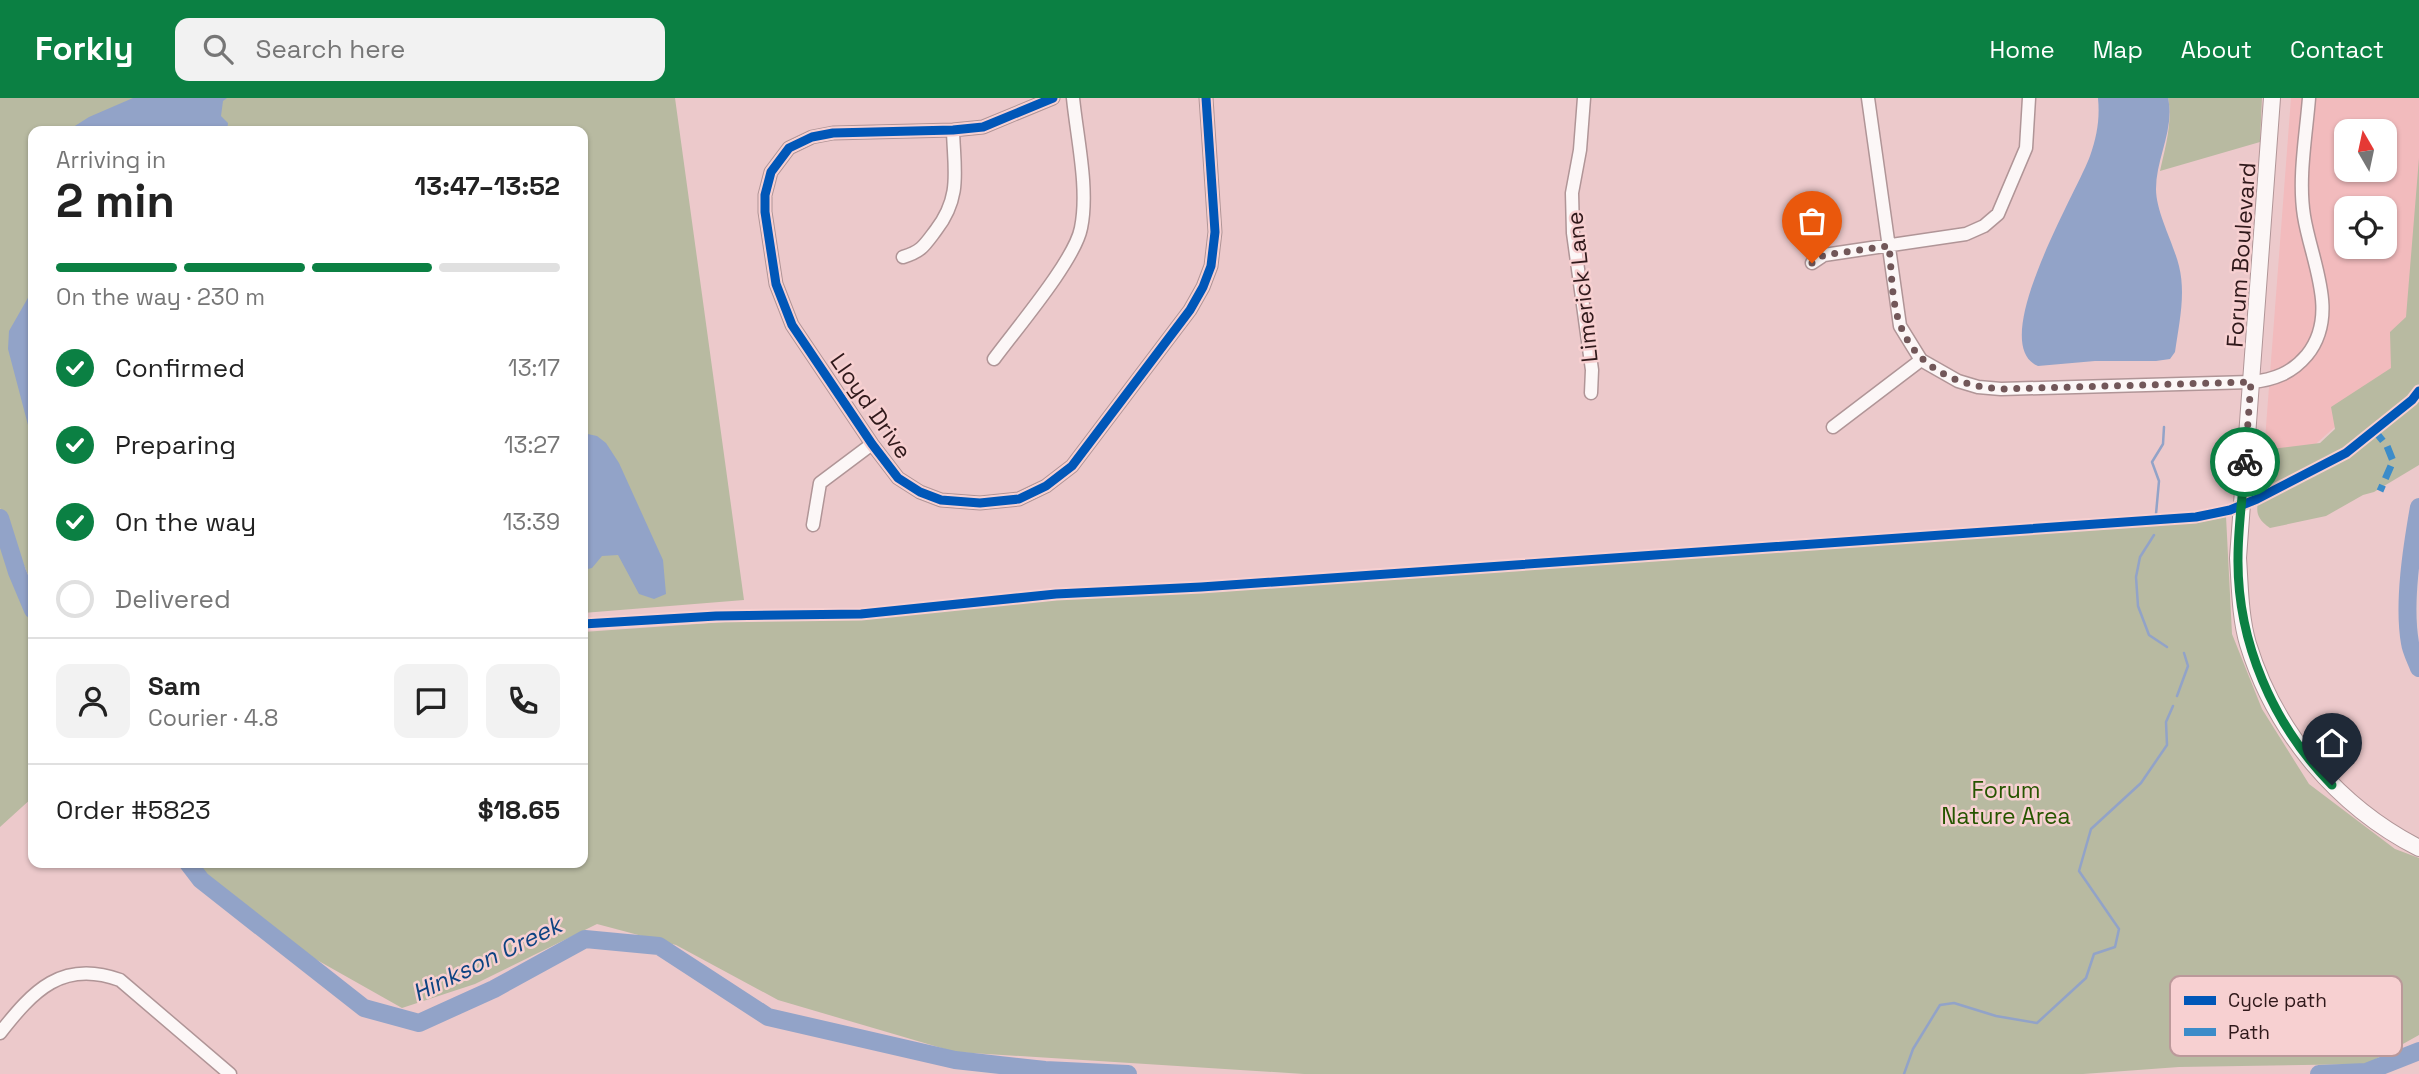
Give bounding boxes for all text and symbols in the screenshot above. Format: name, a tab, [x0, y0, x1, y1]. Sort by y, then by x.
search box	[175, 18, 665, 81]
text: Forkly	[35, 28, 133, 70]
icon: search	[199, 30, 237, 68]
text: Search here	[255, 32, 405, 66]
text: Home	[1989, 34, 2055, 65]
text: Map	[2093, 34, 2143, 65]
text: About	[2181, 34, 2252, 65]
text: Contact	[2290, 34, 2384, 65]
north arrow	[2334, 119, 2398, 182]
map controls	[2334, 119, 2397, 259]
text: Arriving in	[56, 145, 166, 175]
street label: Forum Boulevard	[2220, 161, 2262, 349]
text: 13:47–13:52	[415, 169, 560, 203]
text: 2 min	[56, 172, 175, 230]
pin	[1782, 191, 1842, 263]
button: locate	[2334, 196, 2397, 259]
icon: bag	[1793, 202, 1831, 240]
street label: Limerick Lane	[1559, 210, 1605, 364]
text: On the way · 230 m	[56, 282, 265, 312]
street label: Lloyd Drive	[824, 347, 918, 465]
icon: check	[56, 349, 94, 387]
text: Confirmed	[115, 351, 245, 385]
text: 13:17	[508, 353, 560, 383]
icon: check	[56, 426, 94, 464]
courier	[2210, 427, 2280, 497]
text: Preparing	[115, 428, 236, 462]
text: 13:27	[504, 430, 560, 460]
icon: bike	[2226, 443, 2264, 481]
icon: check	[56, 503, 94, 541]
text: On the way	[115, 505, 256, 539]
text: 13:39	[503, 507, 560, 537]
text: Delivered	[115, 582, 231, 616]
button: person	[56, 664, 130, 738]
button: chat	[394, 664, 468, 738]
button: phone	[486, 664, 560, 738]
text: Sam	[148, 669, 201, 703]
text: Courier · 4.8	[148, 703, 278, 733]
pin	[2302, 713, 2362, 785]
icon: home	[2313, 724, 2351, 762]
park label: Forum Nature Area	[1941, 775, 2071, 831]
text: Order #5823	[56, 793, 211, 827]
text: $18.65	[478, 793, 560, 827]
water label: Hinkson Creek	[407, 908, 569, 1008]
legend	[2170, 976, 2402, 1056]
text: Cycle path	[2228, 988, 2327, 1013]
text: Path	[2228, 1020, 2270, 1045]

